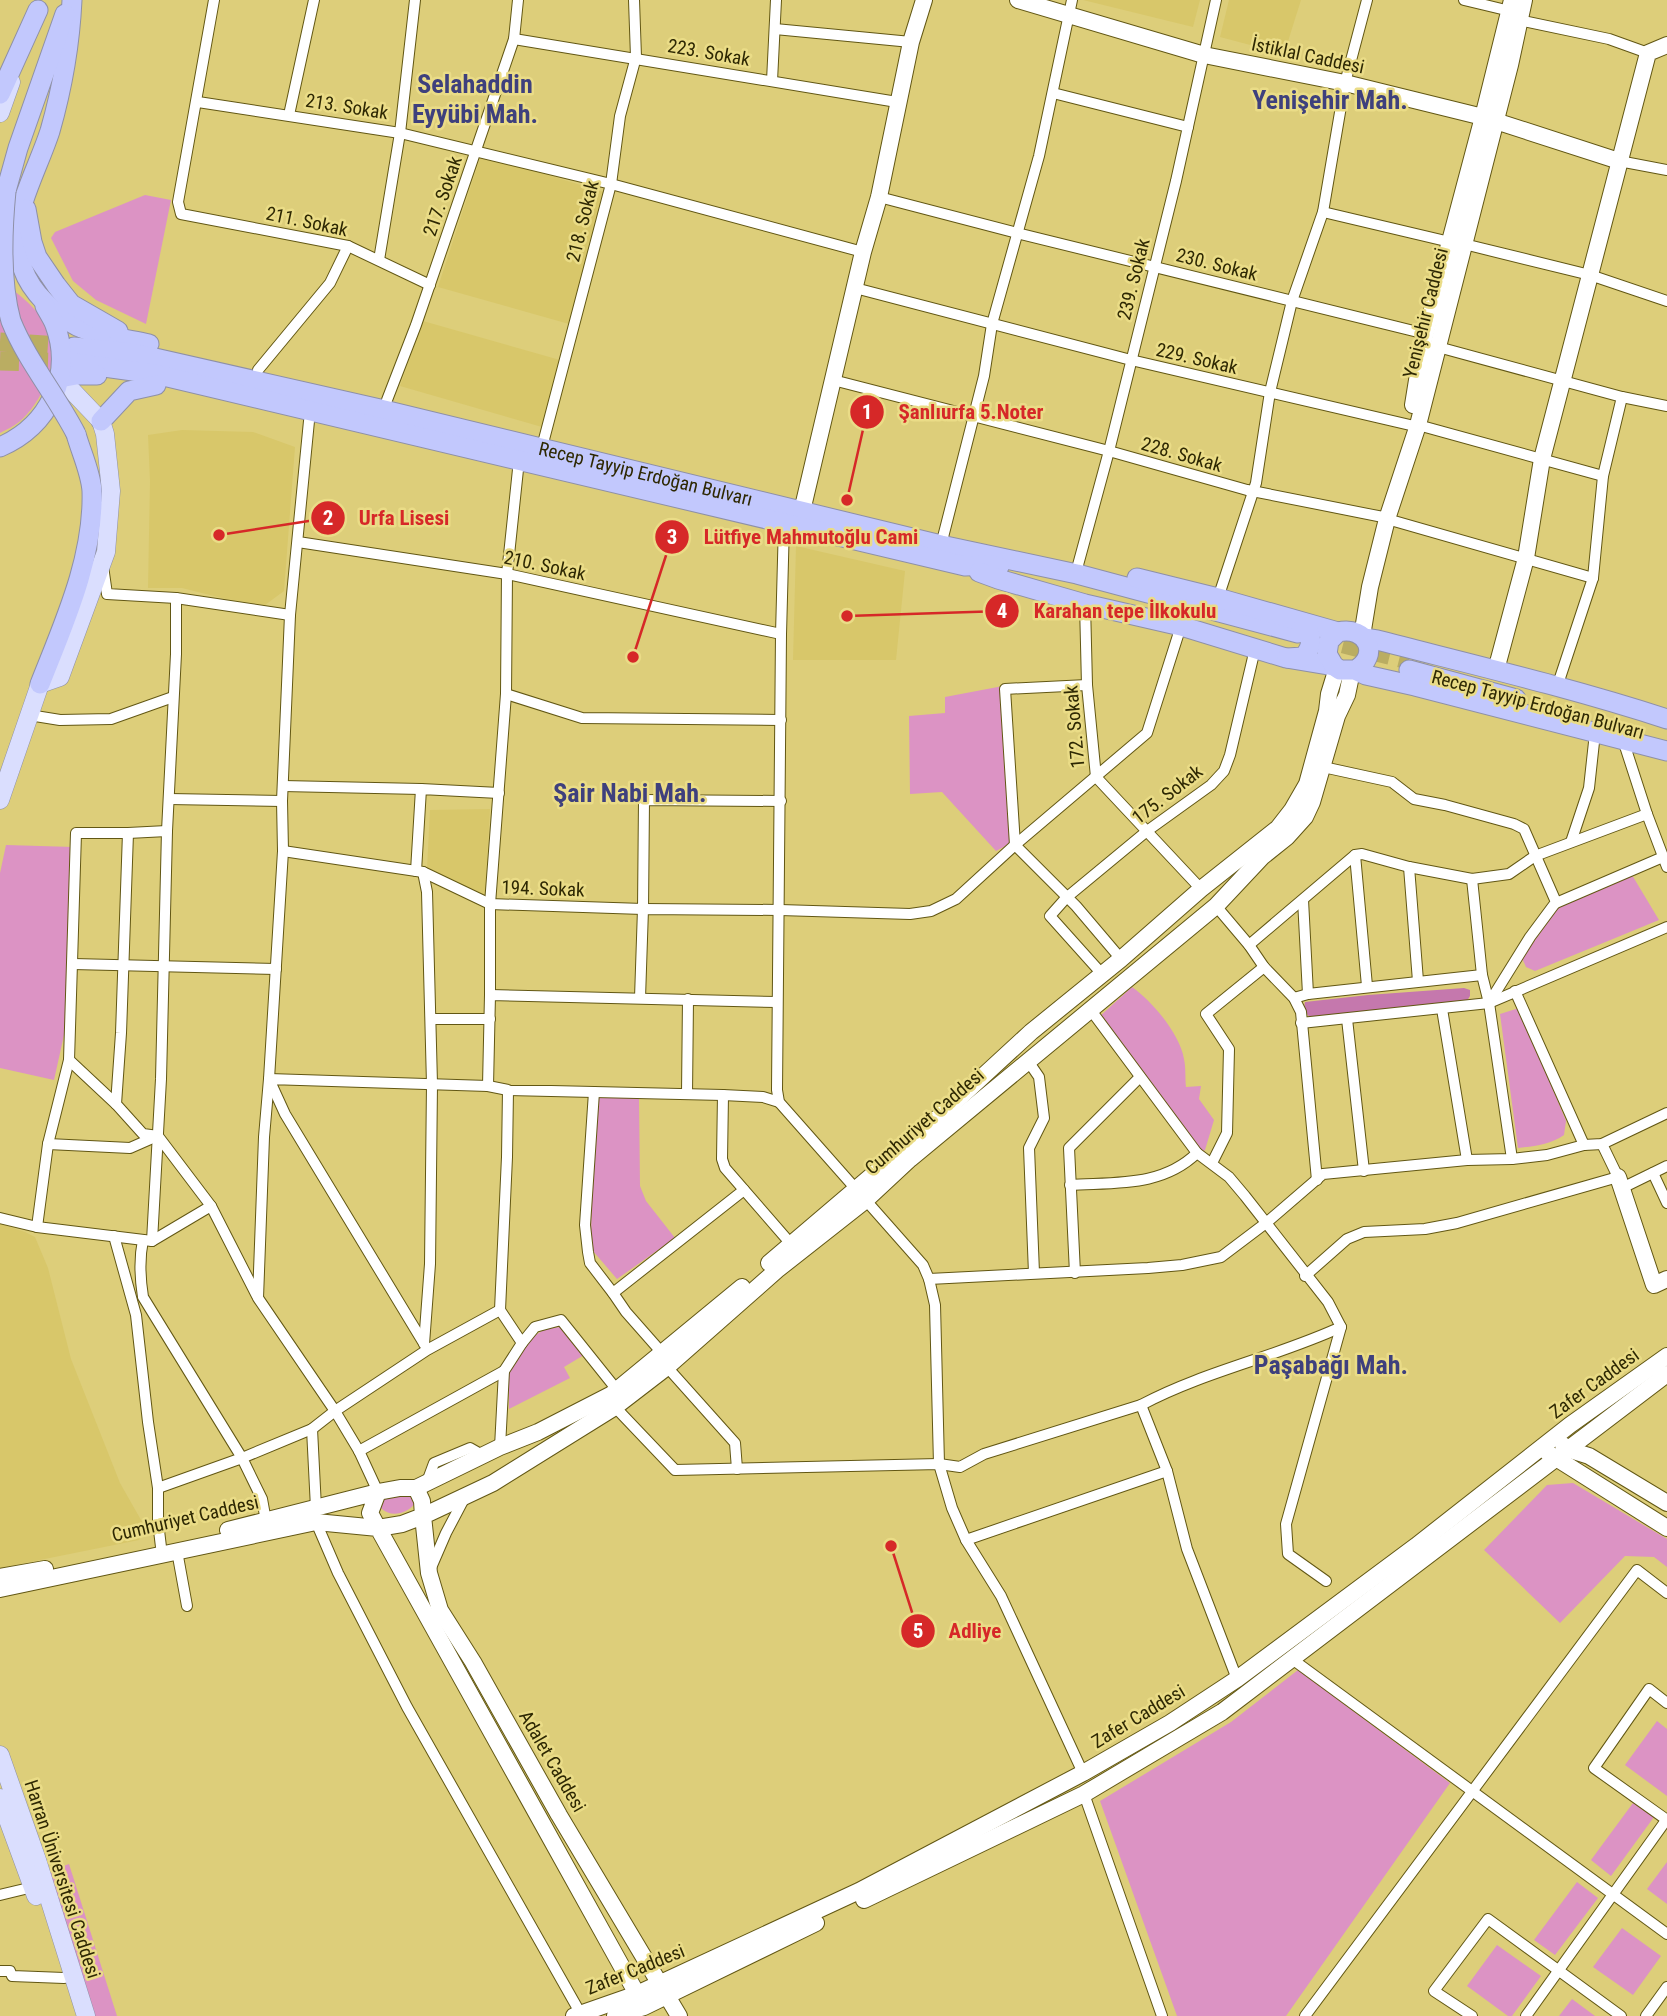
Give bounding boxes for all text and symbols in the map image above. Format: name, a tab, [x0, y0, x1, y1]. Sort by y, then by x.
street label: İstiklal Caddesi	[1249, 32, 1366, 79]
street label: 223. Sokak	[666, 34, 752, 71]
district label: Selahaddin Eyyübi Mah.	[412, 69, 538, 129]
district label: Yenişehir Mah.	[1252, 85, 1408, 115]
street label: 213. Sokak	[304, 89, 390, 124]
street label: 217. Sokak	[418, 153, 467, 239]
street label: 218. Sokak	[561, 178, 604, 264]
street label: 211. Sokak	[264, 202, 350, 241]
street label: 239. Sokak	[1112, 236, 1155, 322]
street label: 230. Sokak	[1174, 243, 1260, 286]
street label: Yenişehir Caddesi	[1398, 245, 1453, 381]
street label: 229. Sokak	[1154, 338, 1240, 379]
callout: Şanlıurfa 5.Noter	[849, 391, 1057, 433]
text: 1	[862, 400, 872, 424]
text: Şanlıurfa 5.Noter	[899, 400, 1043, 424]
street label: 228. Sokak	[1139, 432, 1225, 477]
street label: Recep Tayyip Erdoğan Bulvarı	[536, 437, 755, 511]
callout: Urfa Lisesi	[310, 497, 464, 539]
text: 2	[323, 506, 333, 530]
text: Urfa Lisesi	[359, 506, 449, 530]
callout: Lütfiye Mahmutoğlu Cami	[655, 516, 933, 558]
text: 3	[667, 525, 677, 549]
text: Lütfiye Mahmutoğlu Cami	[704, 525, 918, 549]
street label: 210. Sokak	[502, 546, 588, 585]
callout: Karahan tepe İlkokulu	[984, 590, 1230, 632]
text: 4	[997, 599, 1007, 623]
text: Karahan tepe İlkokulu	[1034, 599, 1216, 623]
street label: Recep Tayyip Erdoğan Bulvarı	[1429, 665, 1647, 744]
street label: 172. Sokak	[1059, 684, 1090, 769]
street label: 175. Sokak	[1127, 759, 1207, 829]
district label: Şair Nabi Mah.	[553, 778, 707, 808]
street label: 194. Sokak	[501, 876, 585, 901]
street label: Cumhuriyet Caddesi	[860, 1063, 989, 1179]
street label: Zafer Caddesi	[1545, 1343, 1643, 1423]
district label: Paşabağı Mah.	[1254, 1350, 1408, 1380]
street label: Cumhuriyet Caddesi	[109, 1490, 261, 1547]
callout: Adliye	[900, 1610, 1016, 1652]
text: 5	[913, 1619, 923, 1643]
text: Adliye	[949, 1619, 1001, 1643]
street label: Zafer Caddesi	[1088, 1680, 1189, 1753]
street label: Adalet Caddesi	[514, 1706, 591, 1816]
street label: Harran Üniversitesi Caddesi	[20, 1777, 105, 1981]
street label: Zafer Caddesi	[582, 1939, 688, 2000]

